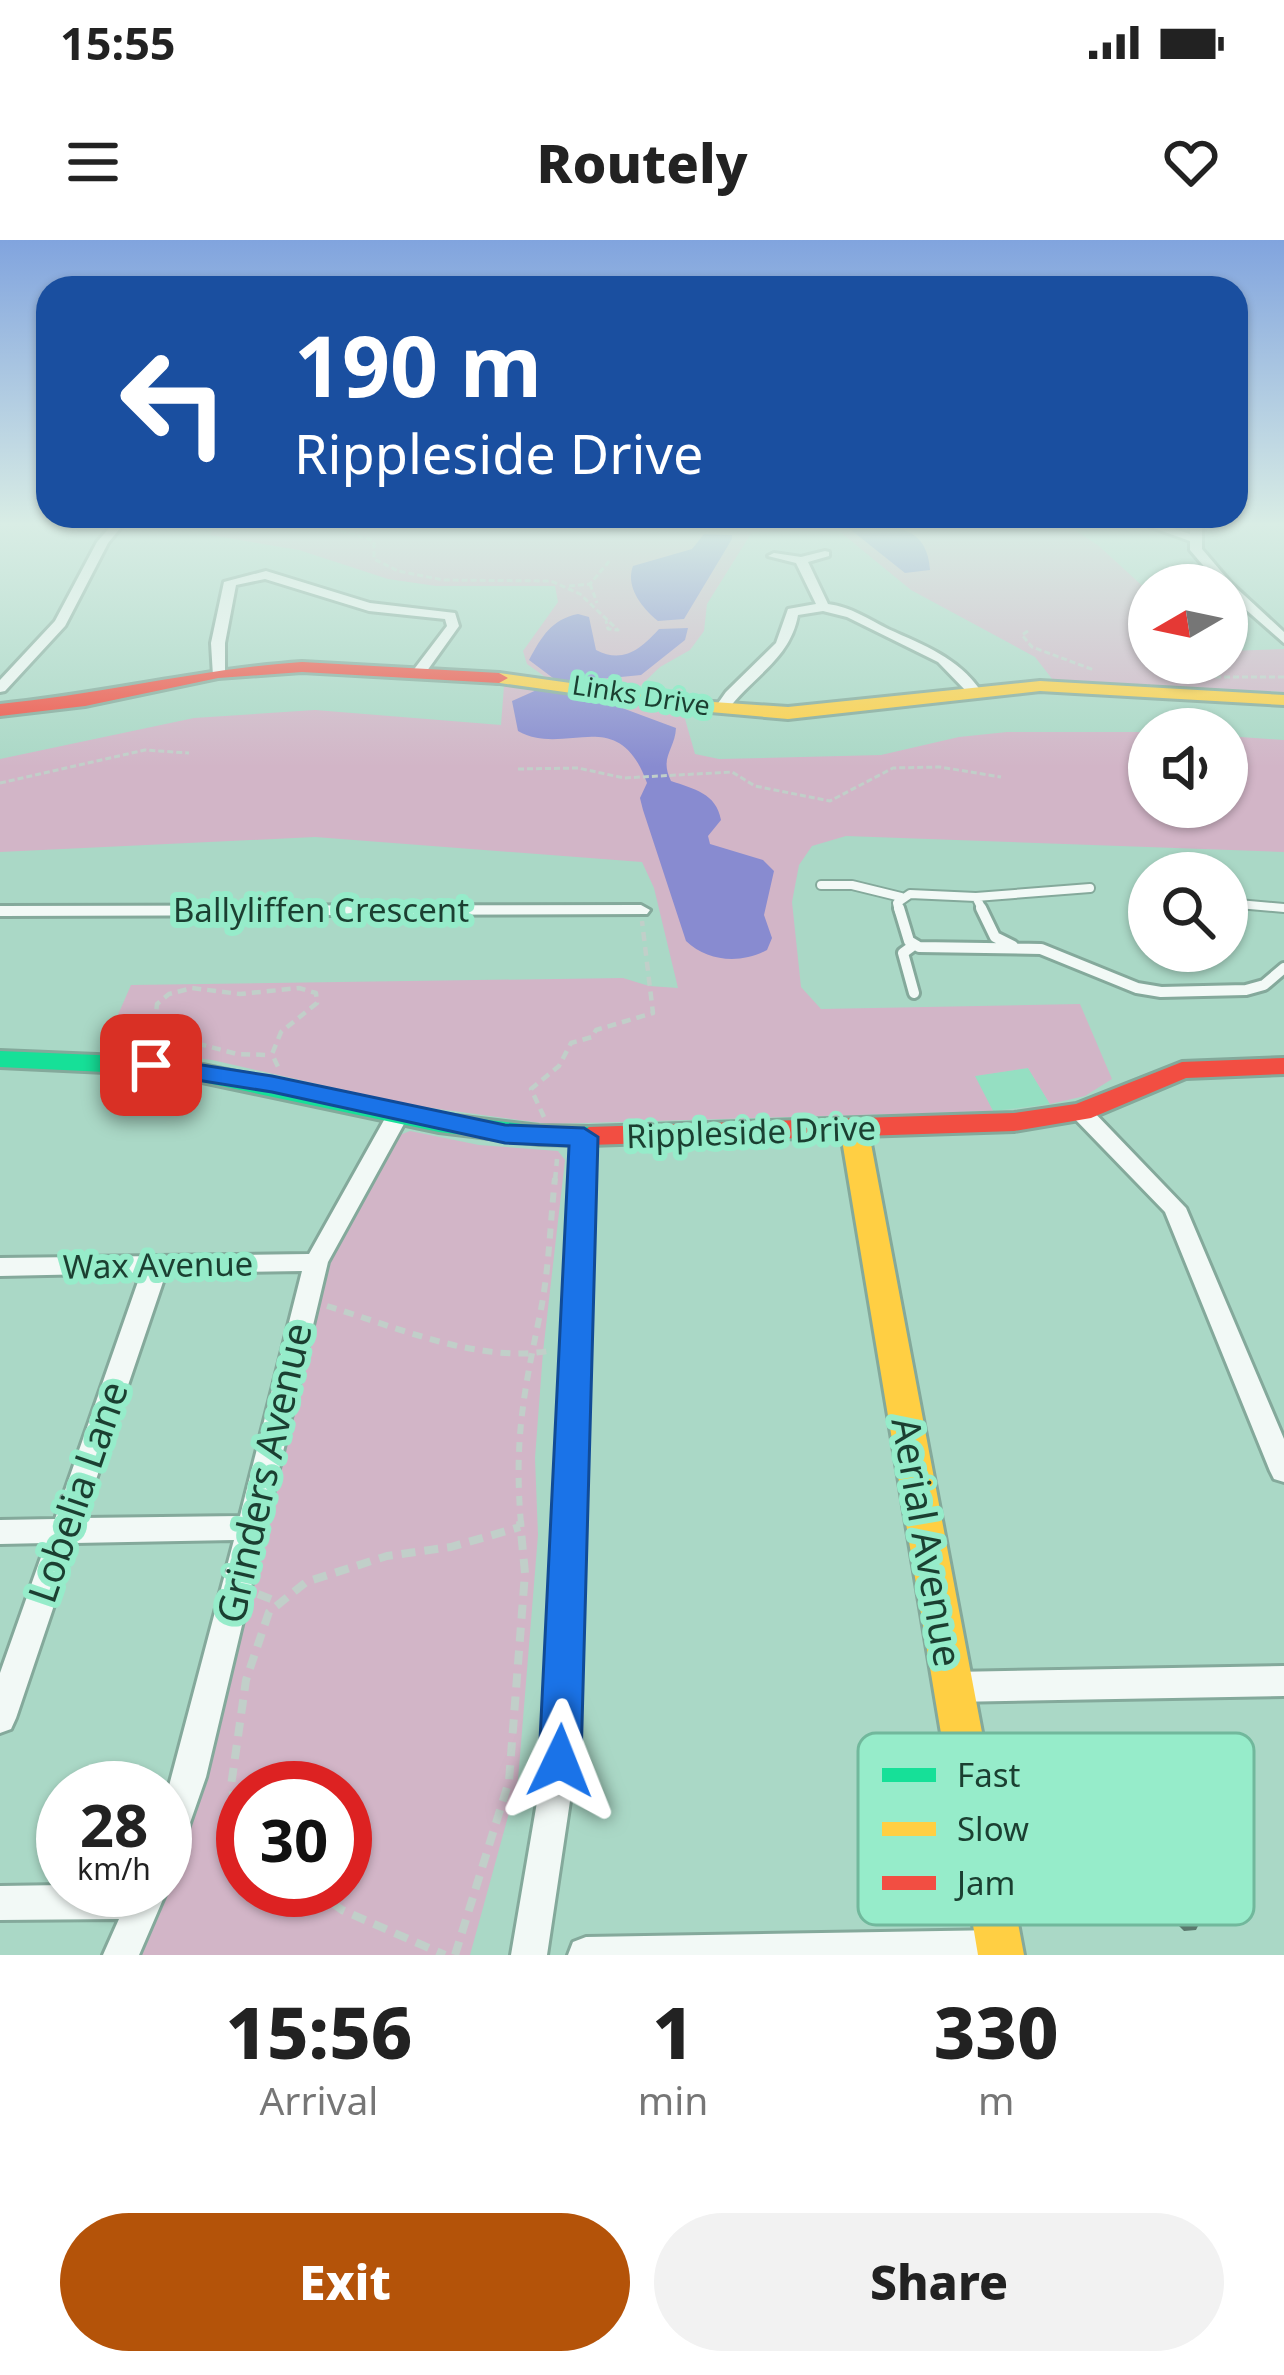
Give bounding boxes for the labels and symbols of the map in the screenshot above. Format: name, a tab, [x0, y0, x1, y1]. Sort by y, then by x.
north arrow	[1128, 564, 1248, 684]
street label: Links Drive	[570, 665, 713, 724]
street label: Ballyliffen Crescent	[173, 887, 469, 932]
pin	[100, 1014, 202, 1116]
street label: Rippleside Drive	[625, 1105, 877, 1158]
street label: Wax Avenue	[62, 1240, 254, 1289]
street label: Grinders Avenue	[202, 1317, 323, 1628]
street label: Lobelia Lane	[14, 1374, 139, 1609]
street label: Aerial Avenue	[880, 1413, 976, 1670]
position arrow	[497, 1698, 623, 1824]
legend	[858, 1733, 1254, 1925]
text: Fast	[957, 1752, 1020, 1797]
speed limit sign: 30	[216, 1761, 372, 1917]
text: Slow	[957, 1806, 1029, 1851]
text: Jam	[954, 1860, 1015, 1905]

